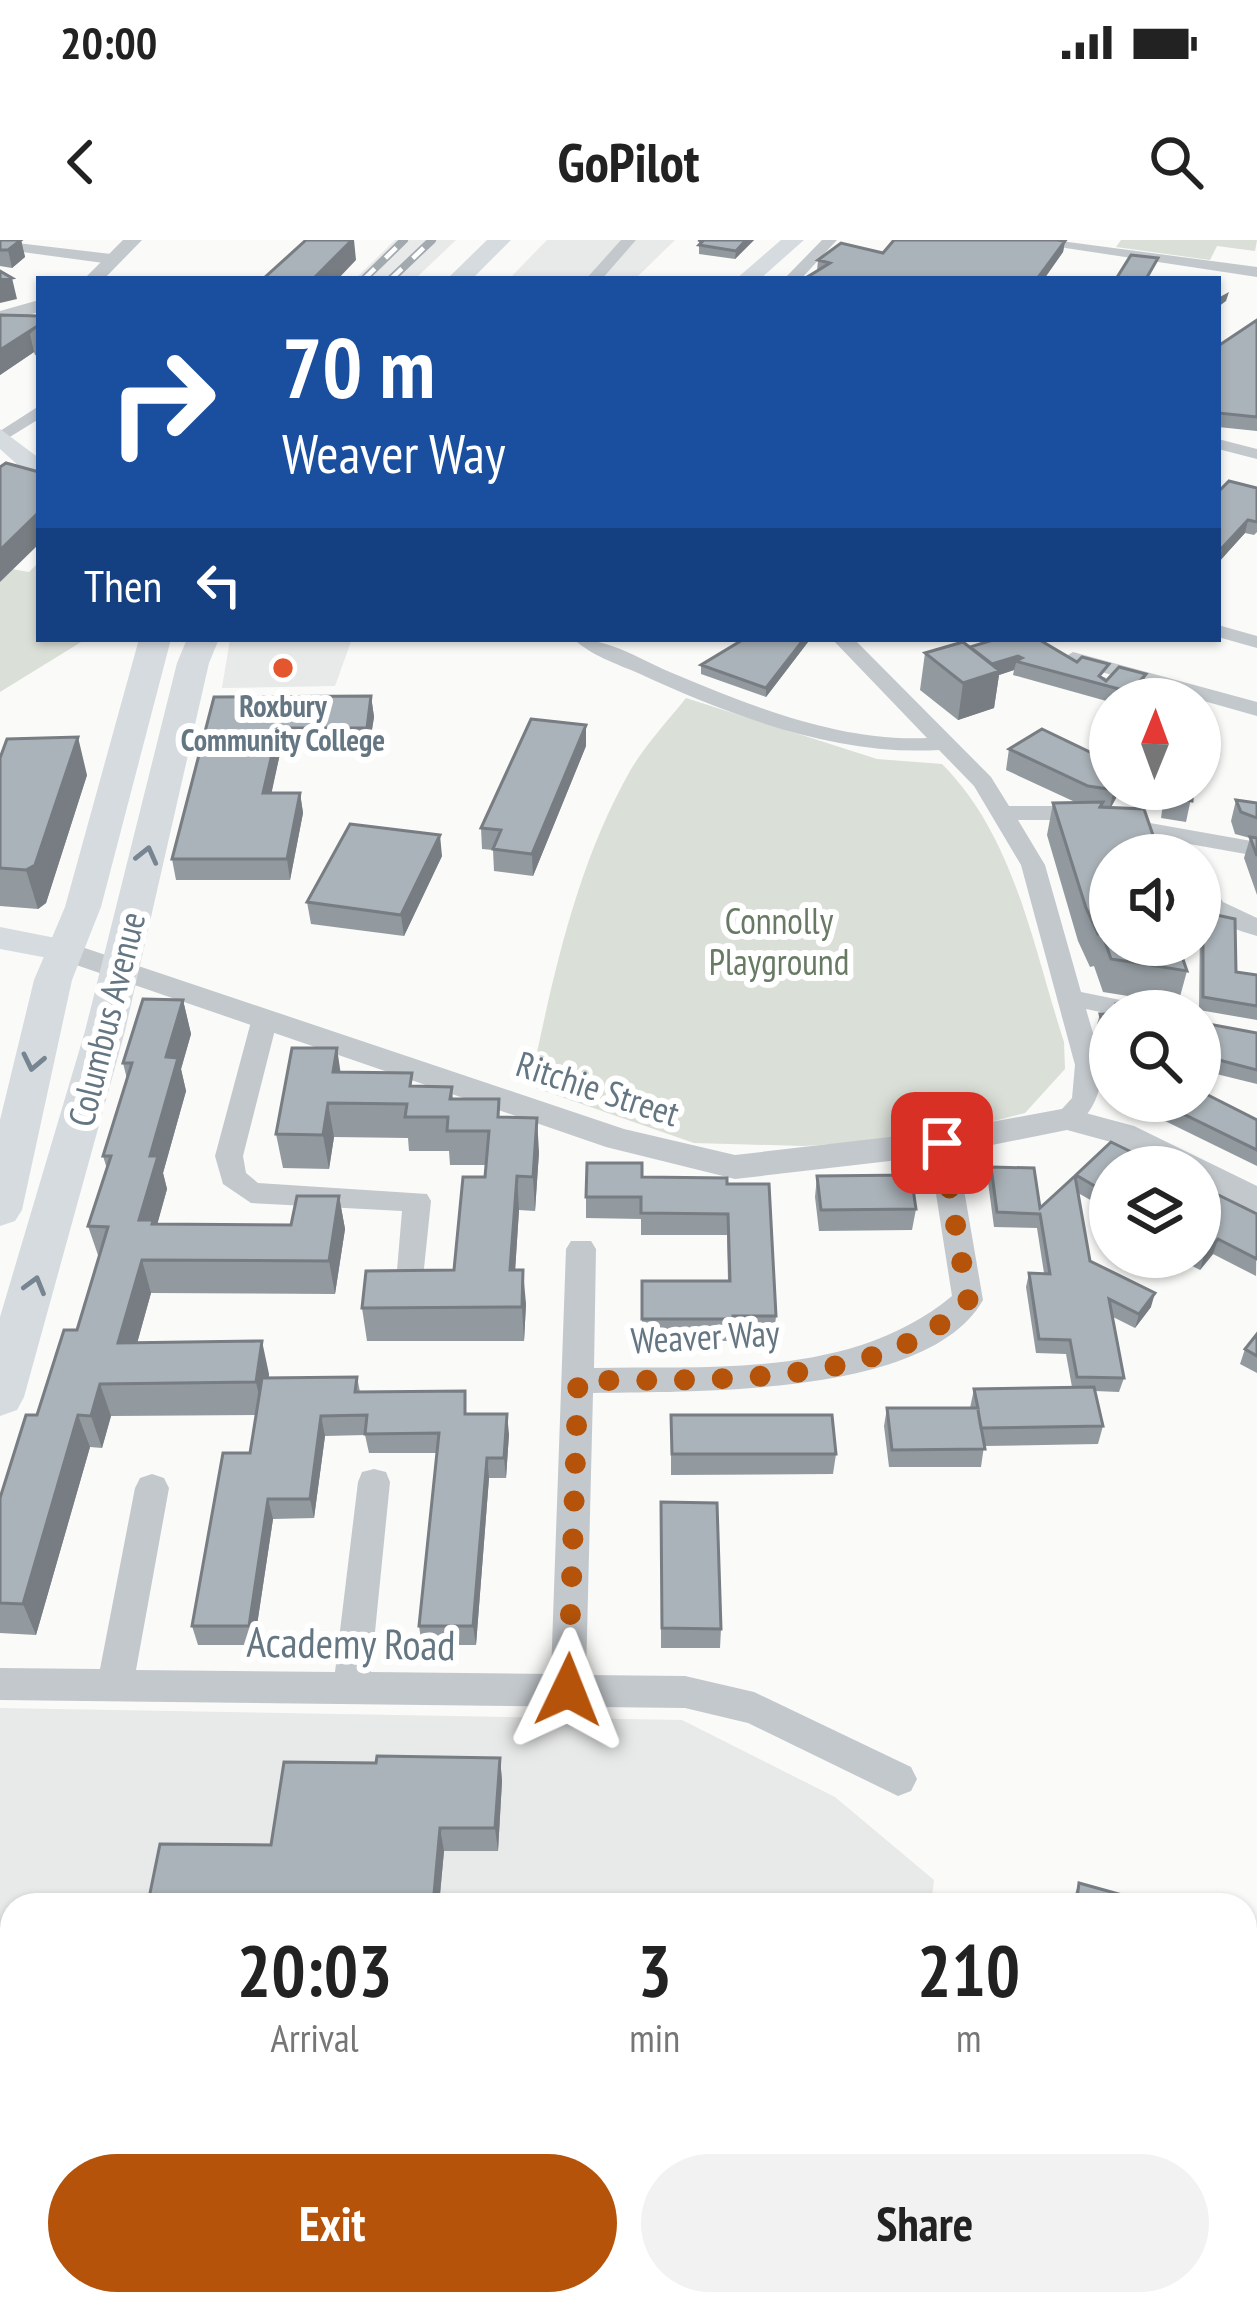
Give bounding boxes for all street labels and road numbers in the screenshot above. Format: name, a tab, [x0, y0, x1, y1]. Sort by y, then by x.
street label: Columbus Avenue	[57, 907, 155, 1131]
street label: Ritchie Street	[511, 1040, 685, 1136]
street label: Weaver Way	[629, 1309, 781, 1363]
street label: Academy Road	[246, 1614, 456, 1672]

